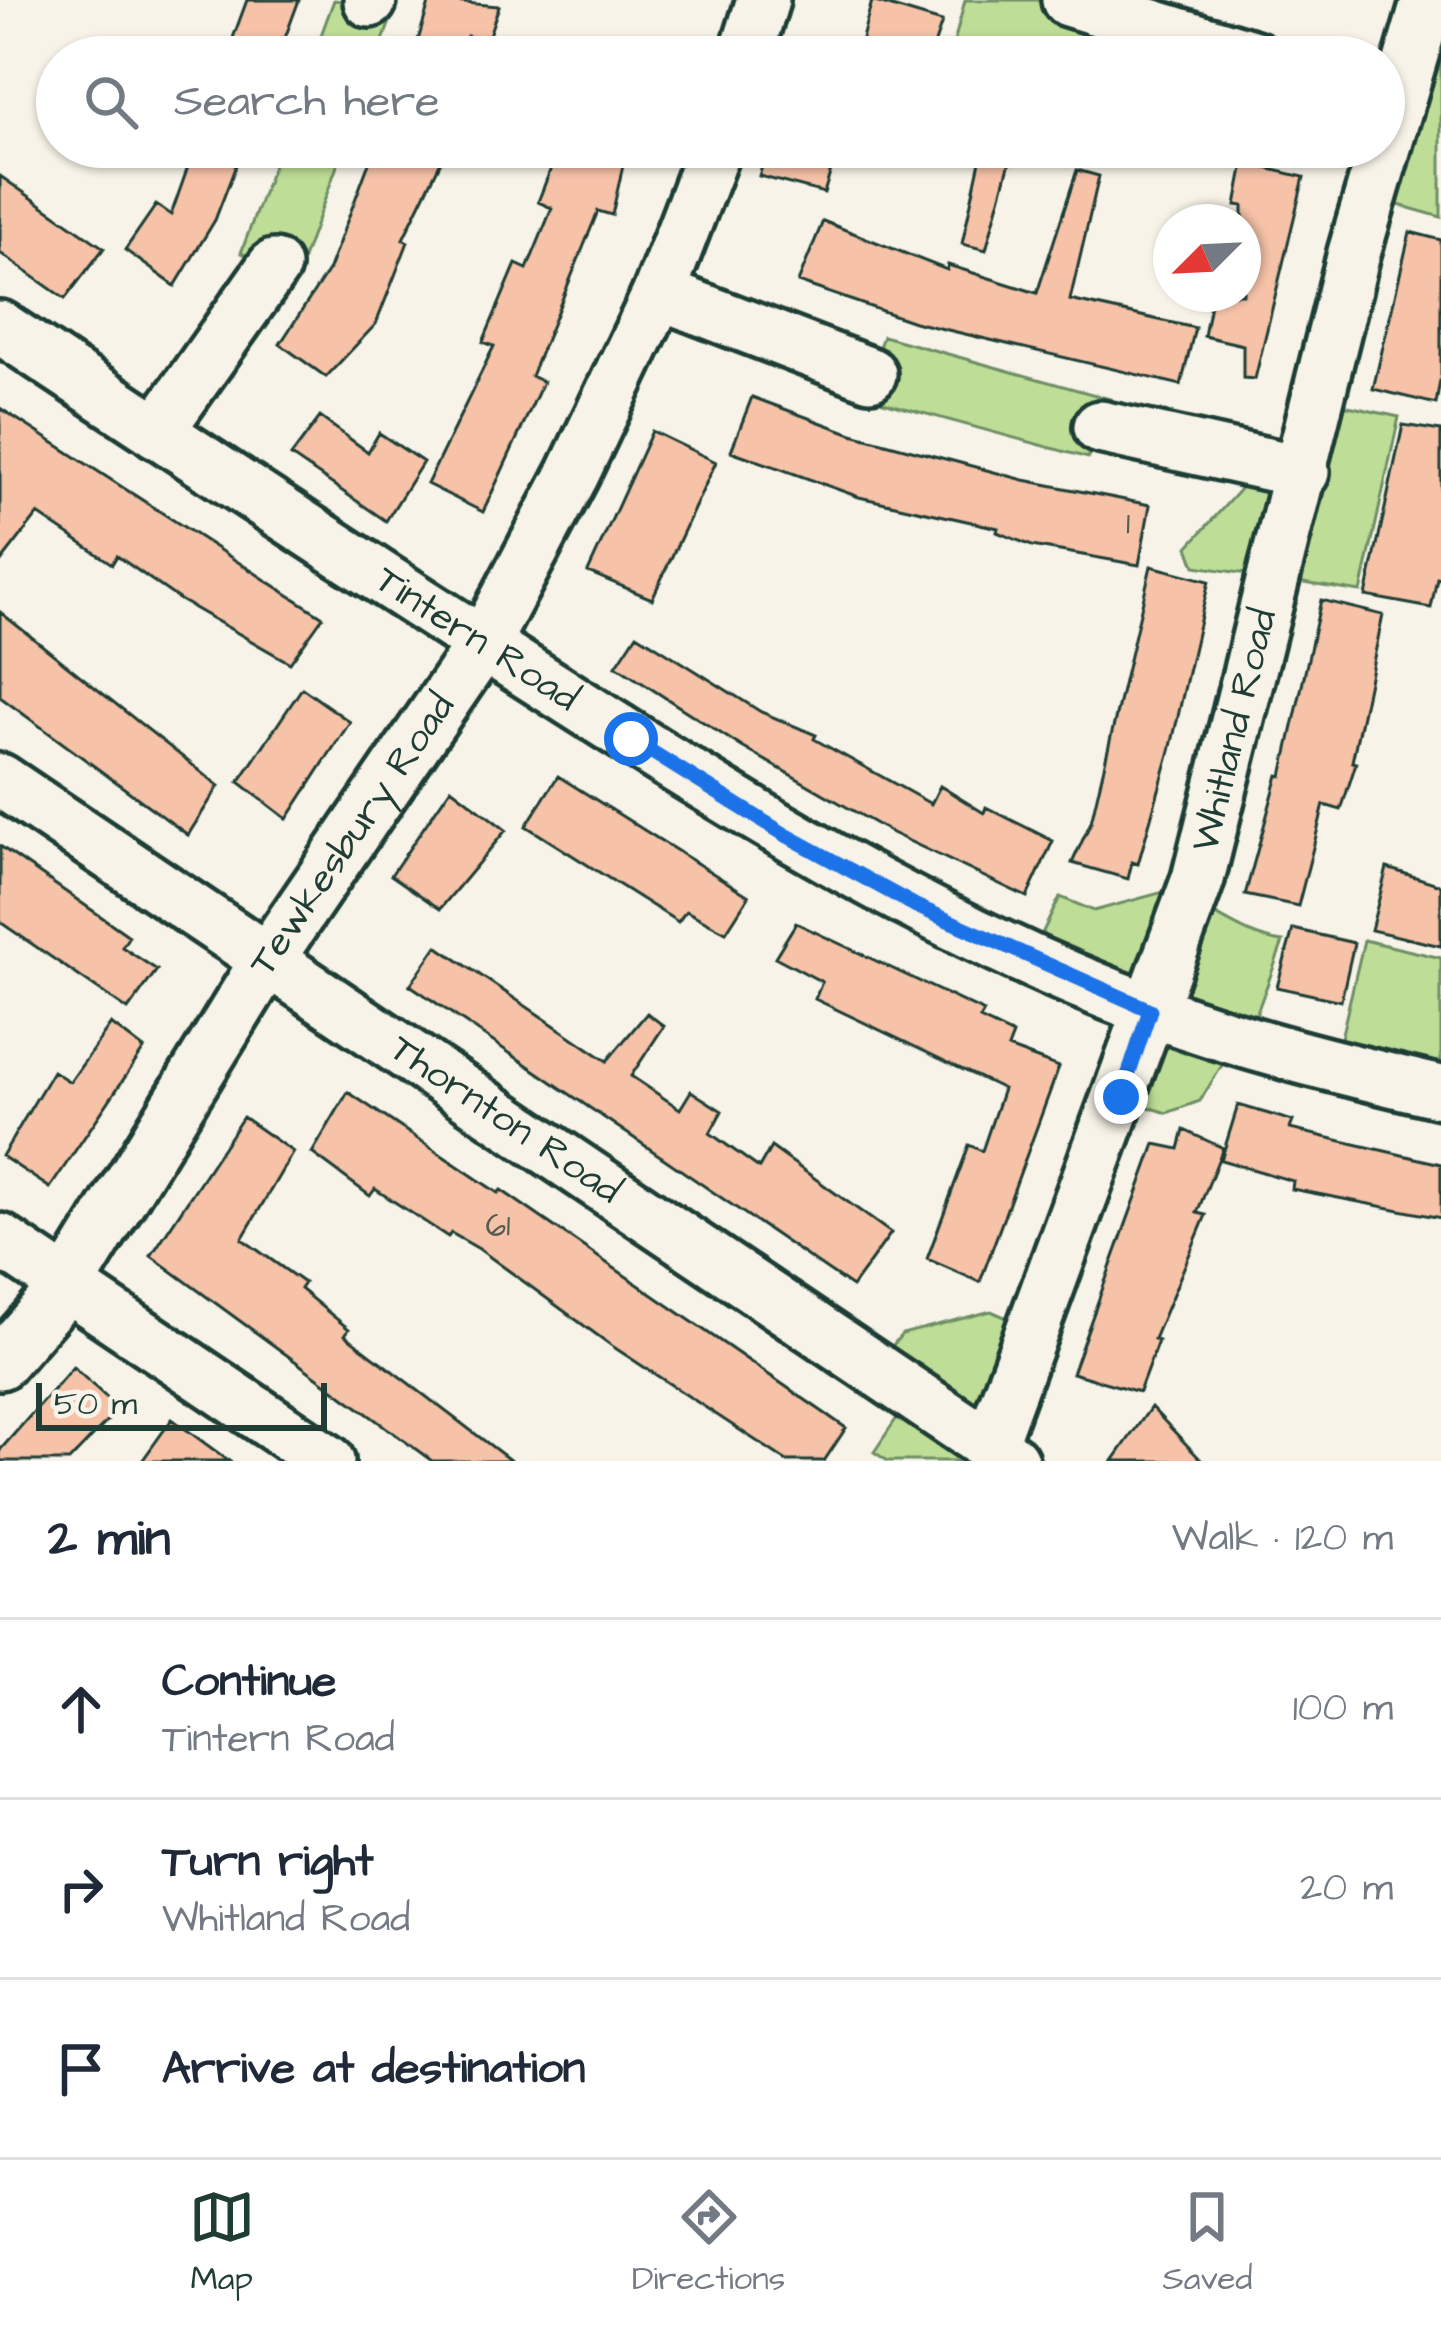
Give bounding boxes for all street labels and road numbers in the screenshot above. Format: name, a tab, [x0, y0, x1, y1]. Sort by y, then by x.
street label: Tintern Road	[364, 554, 589, 725]
street label: Whitland Road	[1179, 604, 1291, 858]
street label: Tewkesbury Road	[237, 683, 468, 986]
street label: Thornton Road	[379, 1022, 632, 1217]

